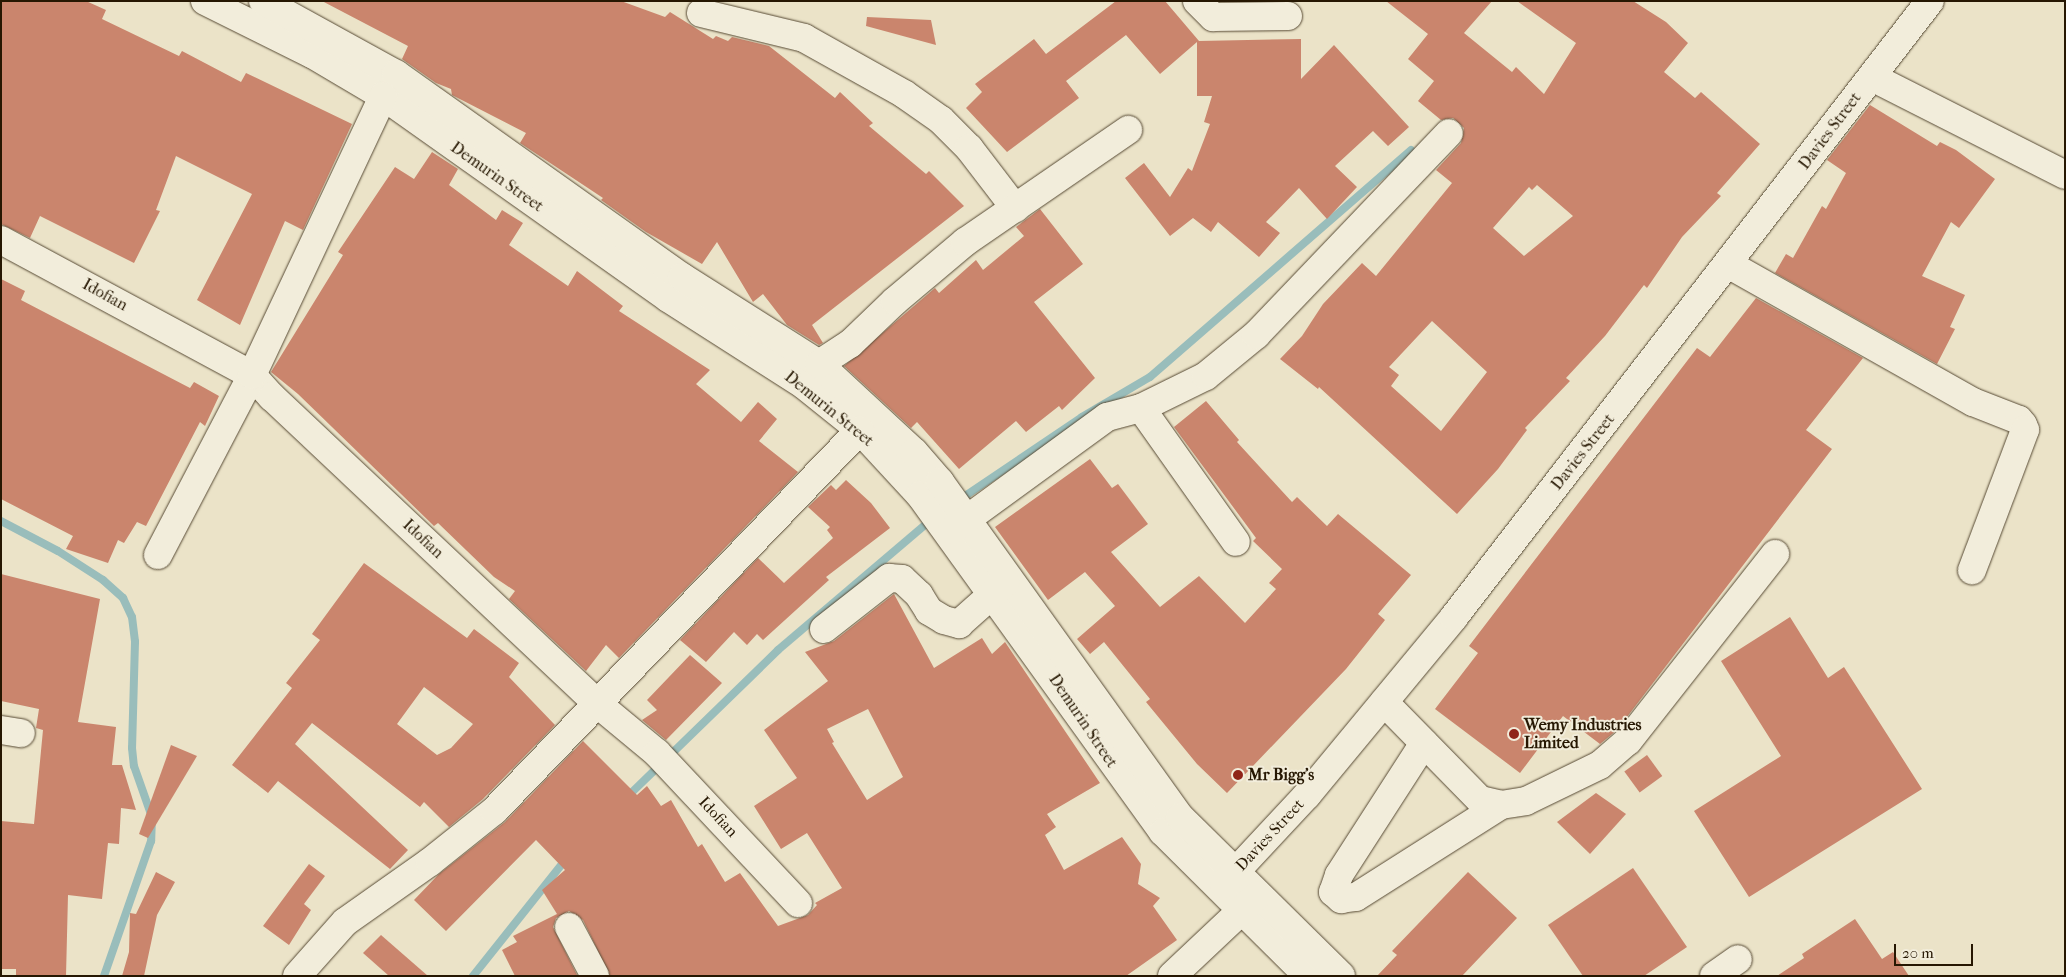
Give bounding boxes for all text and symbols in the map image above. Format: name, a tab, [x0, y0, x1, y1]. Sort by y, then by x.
street label: Davies Street	[1795, 89, 1865, 173]
street label: Demurin Street	[447, 138, 547, 216]
street label: Idofian	[79, 275, 131, 315]
street label: Demurin Street	[781, 367, 877, 451]
street label: Davies Street	[1547, 410, 1619, 494]
street label: Idofian	[399, 515, 447, 563]
street label: Demurin Street	[1045, 671, 1121, 771]
place label: Wemy Industries Limited	[1524, 715, 1641, 753]
marker: Wemy Industries Limited	[1508, 728, 1520, 740]
place label: Mr Bigg's	[1248, 765, 1314, 785]
marker: Mr Bigg's	[1232, 769, 1244, 781]
street label: Idofian	[694, 793, 742, 841]
street label: Davies Street	[1232, 795, 1308, 875]
scale bar	[1896, 934, 1975, 966]
text: 20 m	[1902, 944, 1934, 962]

